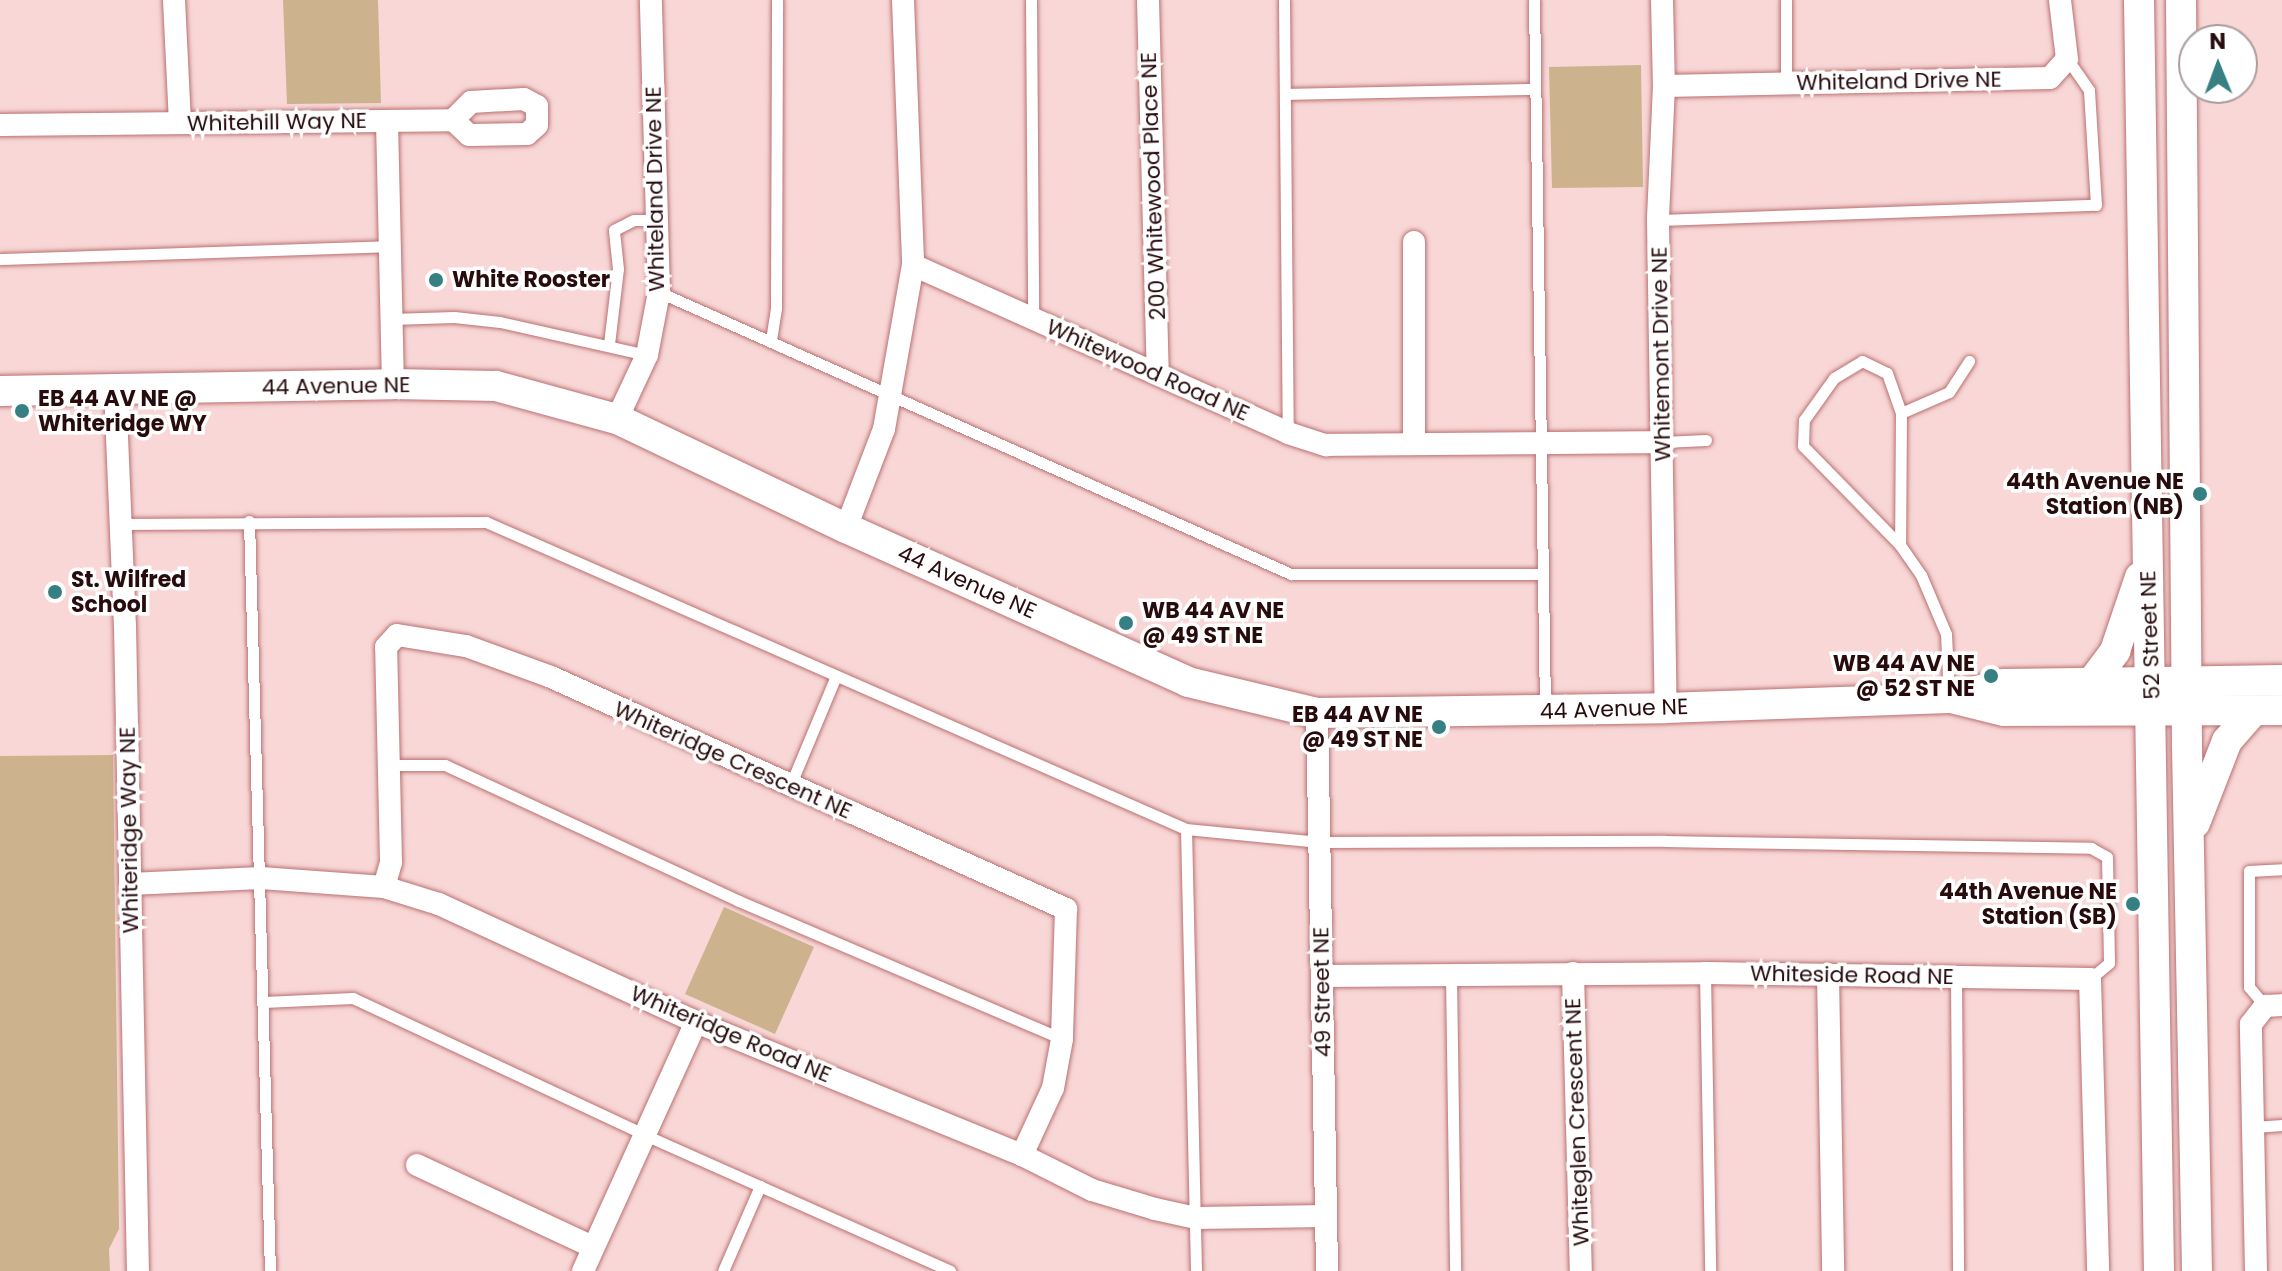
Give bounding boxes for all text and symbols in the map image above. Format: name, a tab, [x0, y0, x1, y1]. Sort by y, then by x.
north arrow	[2178, 24, 2258, 104]
text: N	[2209, 26, 2226, 57]
street label: 200 Whitewood Place NE	[1135, 51, 1171, 321]
street label: Whiteland Drive NE	[1796, 66, 2002, 96]
street label: Whiteland Drive NE	[640, 86, 670, 292]
street label: Whitehill Way NE	[187, 107, 367, 137]
street label: Whitemont Drive NE	[1646, 246, 1676, 462]
place label: White Rooster	[452, 267, 610, 293]
marker: White Rooster	[427, 271, 445, 289]
street label: Whitewood Road NE	[1042, 313, 1254, 427]
street label: 44 Avenue NE	[261, 372, 411, 400]
place label: EB 44 AV NE @ Whiteridge WY	[38, 385, 207, 436]
marker: EB 44 AV NE @ Whiteridge WY	[13, 402, 31, 420]
place label: 44th Avenue NE Station (NB)	[2006, 468, 2184, 520]
marker: 44th Avenue NE Station (NB)	[2191, 485, 2209, 503]
street label: 44 Avenue NE	[894, 540, 1040, 624]
place label: St. Wilfred School	[71, 566, 186, 618]
street label: 52 Street NE	[2135, 570, 2165, 700]
marker: St. Wilfred School	[46, 583, 64, 601]
place label: WB 44 AV NE @ 49 ST NE	[1142, 597, 1284, 648]
marker: WB 44 AV NE @ 49 ST NE	[1117, 614, 1135, 632]
place label: WB 44 AV NE @ 52 ST NE	[1833, 650, 1975, 702]
marker: WB 44 AV NE @ 52 ST NE	[1982, 667, 2000, 685]
street label: 44 Avenue NE	[1539, 693, 1689, 725]
street label: Whiteridge Crescent NE	[610, 696, 856, 824]
place label: EB 44 AV NE @ 49 ST NE	[1292, 701, 1423, 752]
marker: EB 44 AV NE @ 49 ST NE	[1430, 718, 1448, 736]
street label: Whiteridge Way NE	[114, 726, 144, 934]
place label: 44th Avenue NE Station (SB)	[1939, 878, 2117, 930]
marker: 44th Avenue NE Station (SB)	[2124, 895, 2142, 913]
street label: 49 Street NE	[1308, 926, 1336, 1058]
street label: Whiteside Road NE	[1750, 960, 1954, 990]
street label: Whiteridge Road NE	[627, 980, 835, 1088]
street label: Whiteglen Crescent NE	[1559, 997, 1595, 1247]

